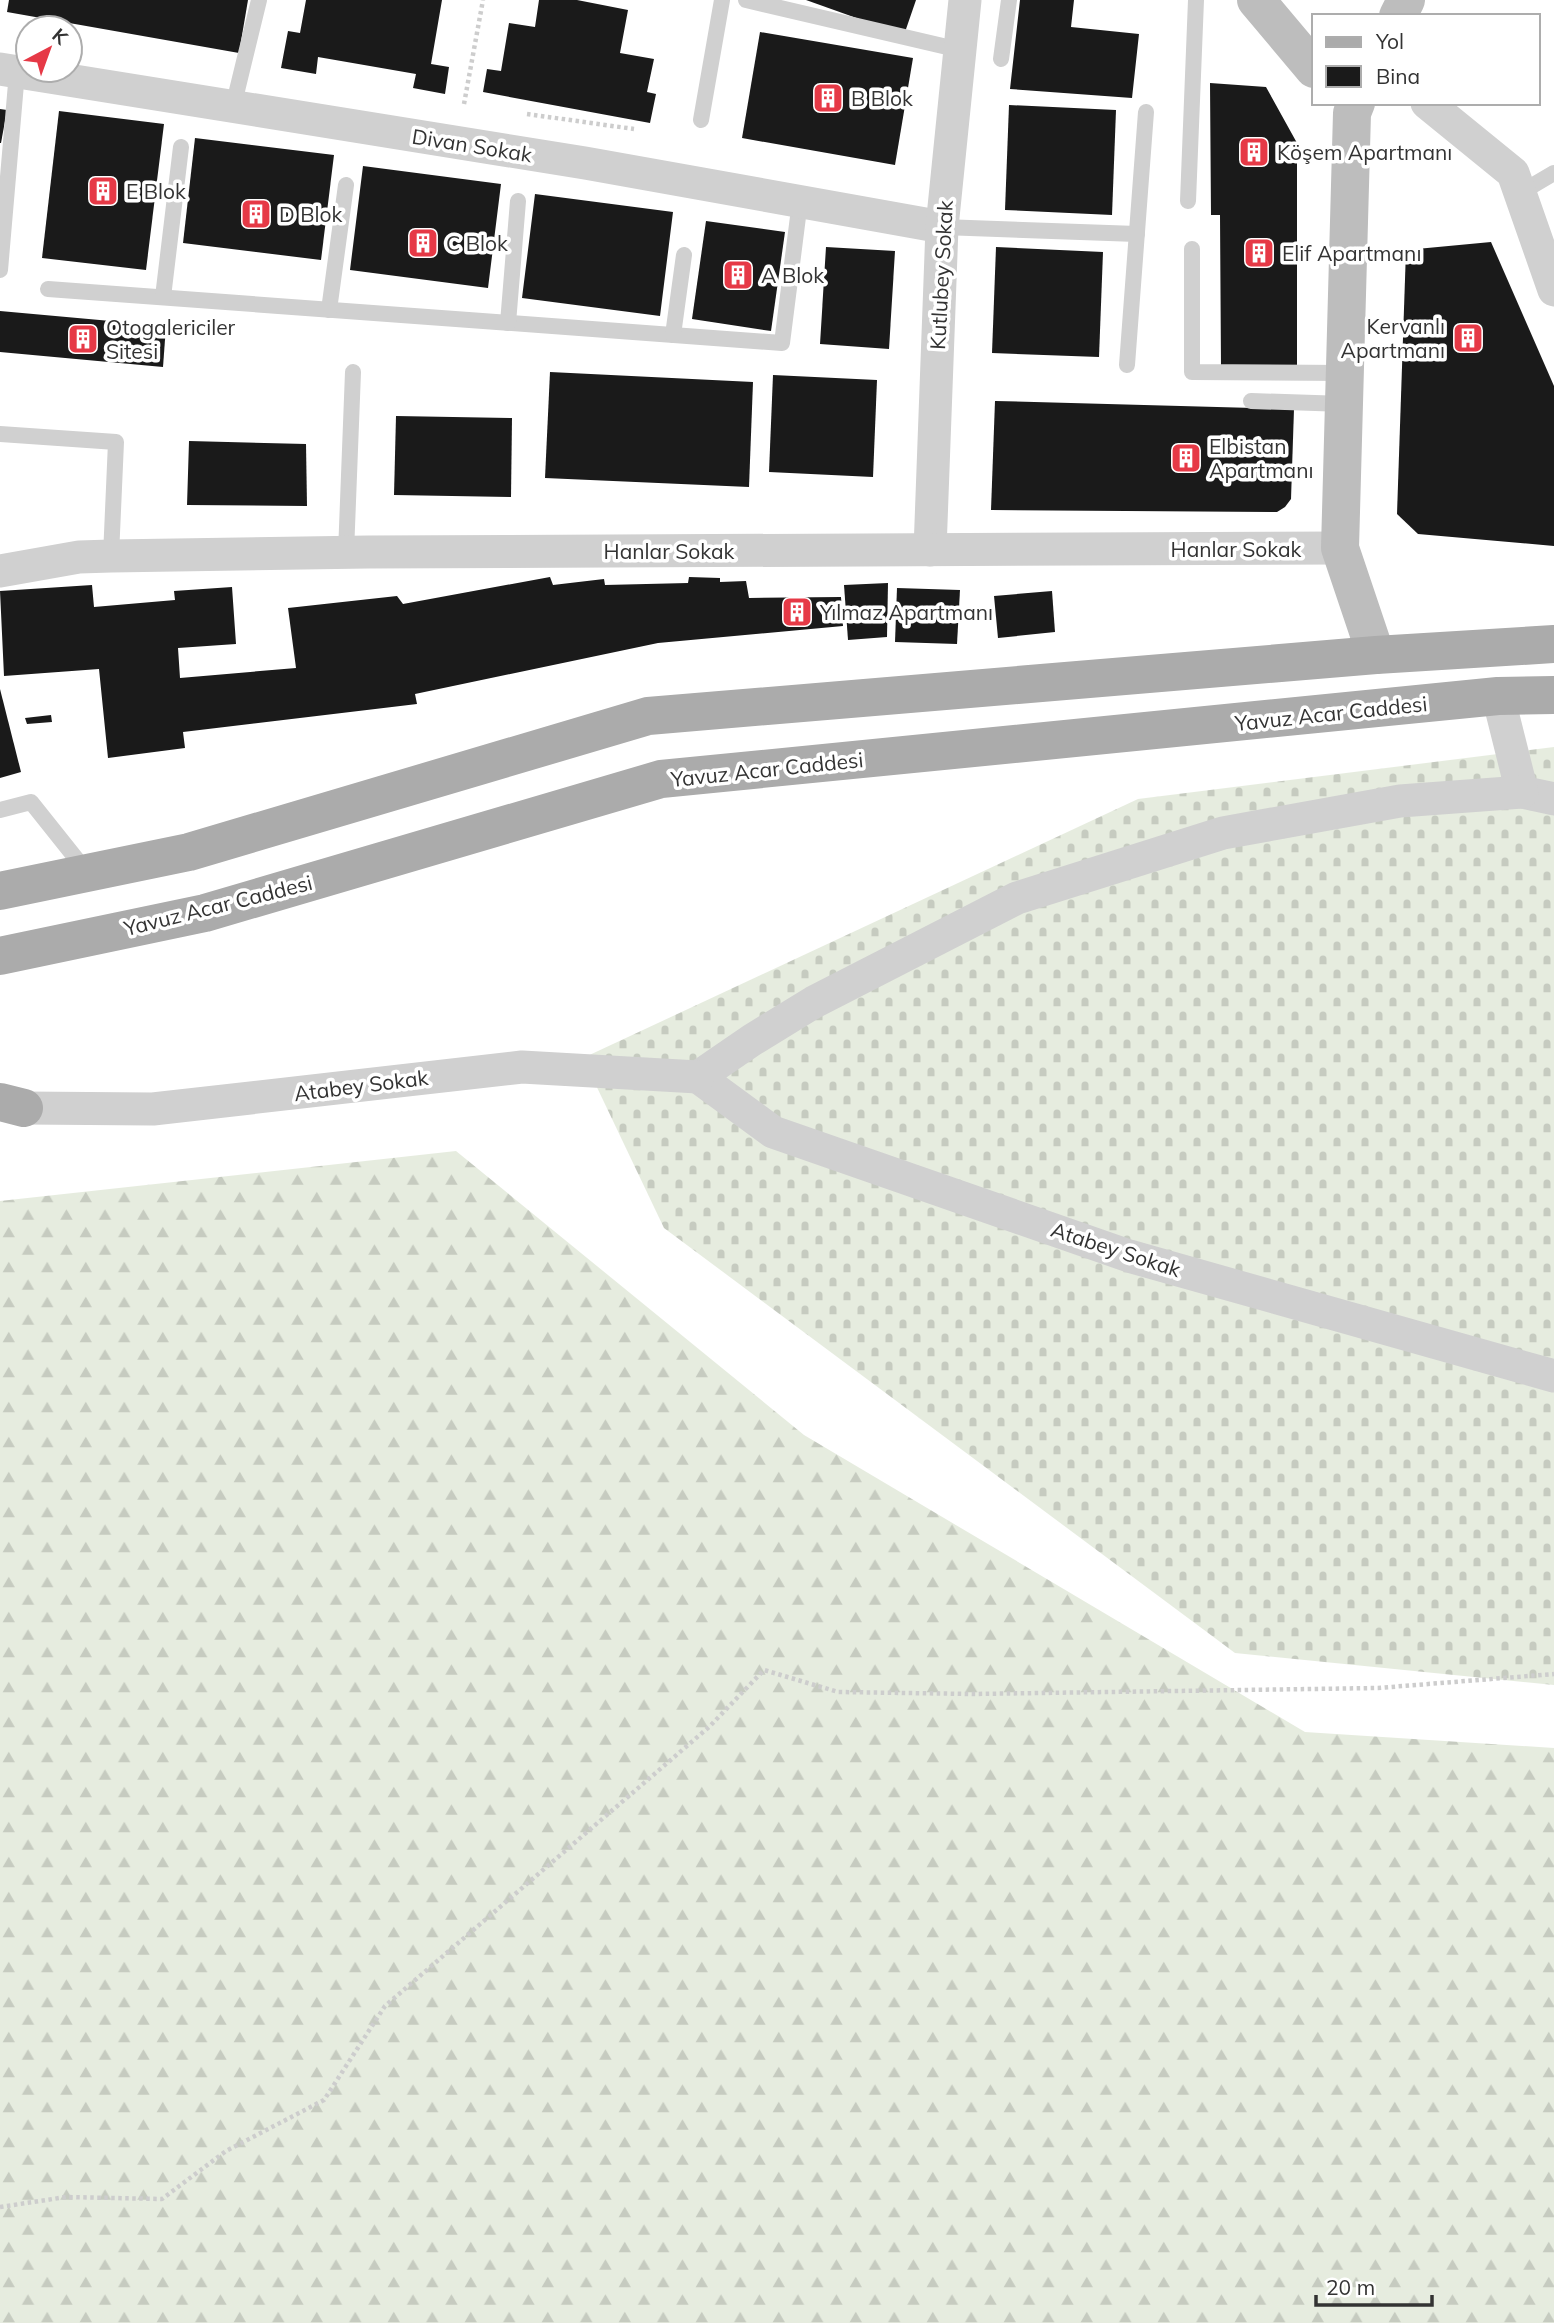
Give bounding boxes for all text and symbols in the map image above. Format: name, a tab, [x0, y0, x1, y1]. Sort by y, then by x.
north arrow	[14, 14, 84, 84]
legend	[1312, 14, 1540, 105]
text: K	[48, 23, 74, 50]
text: Yol	[1375, 28, 1404, 54]
text: Bina	[1376, 63, 1420, 89]
building icon: B Blok	[811, 81, 845, 115]
place label: B Blok	[851, 85, 913, 111]
street label: Divan Sokak	[410, 123, 534, 167]
building icon: Köşem Apartmanı	[1237, 135, 1271, 169]
place label: Köşem Apartmanı	[1277, 139, 1452, 165]
building icon: E Blok	[86, 174, 120, 208]
place label: E Blok	[126, 178, 186, 204]
building icon: D Blok	[239, 197, 273, 231]
street label: Kutlubey Sokak	[924, 200, 958, 350]
place label: D Blok	[279, 201, 342, 227]
building icon: C Blok	[406, 226, 440, 260]
place label: C Blok	[446, 230, 508, 256]
building icon: Elif Apartmanı	[1242, 236, 1276, 270]
place label: Elif Apartmanı	[1282, 240, 1421, 266]
building icon: A Blok	[721, 258, 755, 292]
place label: A Blok	[761, 262, 824, 288]
place label: Kervanlı Apartmanı	[1340, 313, 1445, 363]
place label: Otogalericiler Sitesi	[106, 314, 236, 364]
building icon: Kervanlı Apartmanı	[1451, 321, 1485, 355]
building icon: Otogalericiler Sitesi	[66, 322, 100, 356]
place label: Elbistan Apartmanı	[1209, 433, 1314, 483]
building icon: Elbistan Apartmanı	[1169, 441, 1203, 475]
street label: Hanlar Sokak	[1171, 536, 1302, 562]
street label: Hanlar Sokak	[604, 538, 735, 564]
building icon: Yılmaz Apartmanı	[780, 595, 814, 629]
place label: Yılmaz Apartmanı	[819, 599, 993, 625]
street label: Yavuz Acar Caddesi	[1233, 690, 1428, 736]
street label: Yavuz Acar Caddesi	[669, 746, 864, 792]
street label: Yavuz Acar Caddesi	[120, 869, 315, 941]
street label: Atabey Sokak	[292, 1064, 430, 1106]
street label: Atabey Sokak	[1048, 1216, 1184, 1282]
scale bar	[1316, 2264, 1432, 2308]
text: 20 m	[1326, 2274, 1375, 2300]

